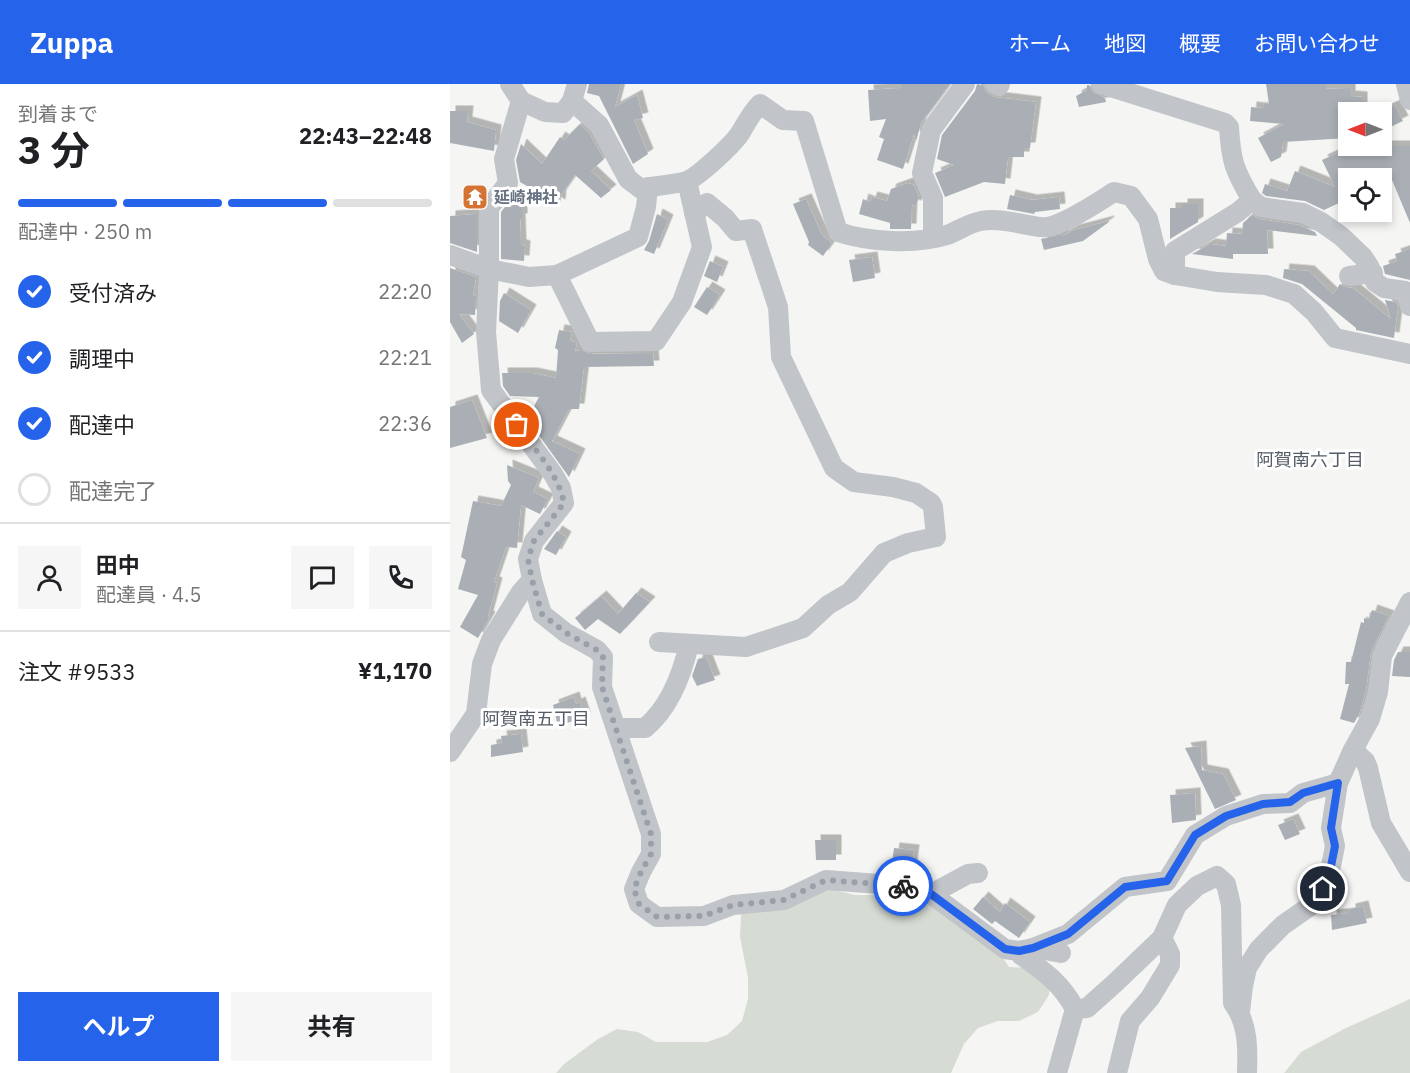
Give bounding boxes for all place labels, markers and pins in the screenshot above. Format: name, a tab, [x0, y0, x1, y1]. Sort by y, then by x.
temple icon: 延崎神社	[460, 182, 490, 212]
place label: 延崎神社	[494, 187, 558, 207]
pin	[491, 399, 542, 450]
pin	[1297, 863, 1348, 914]

